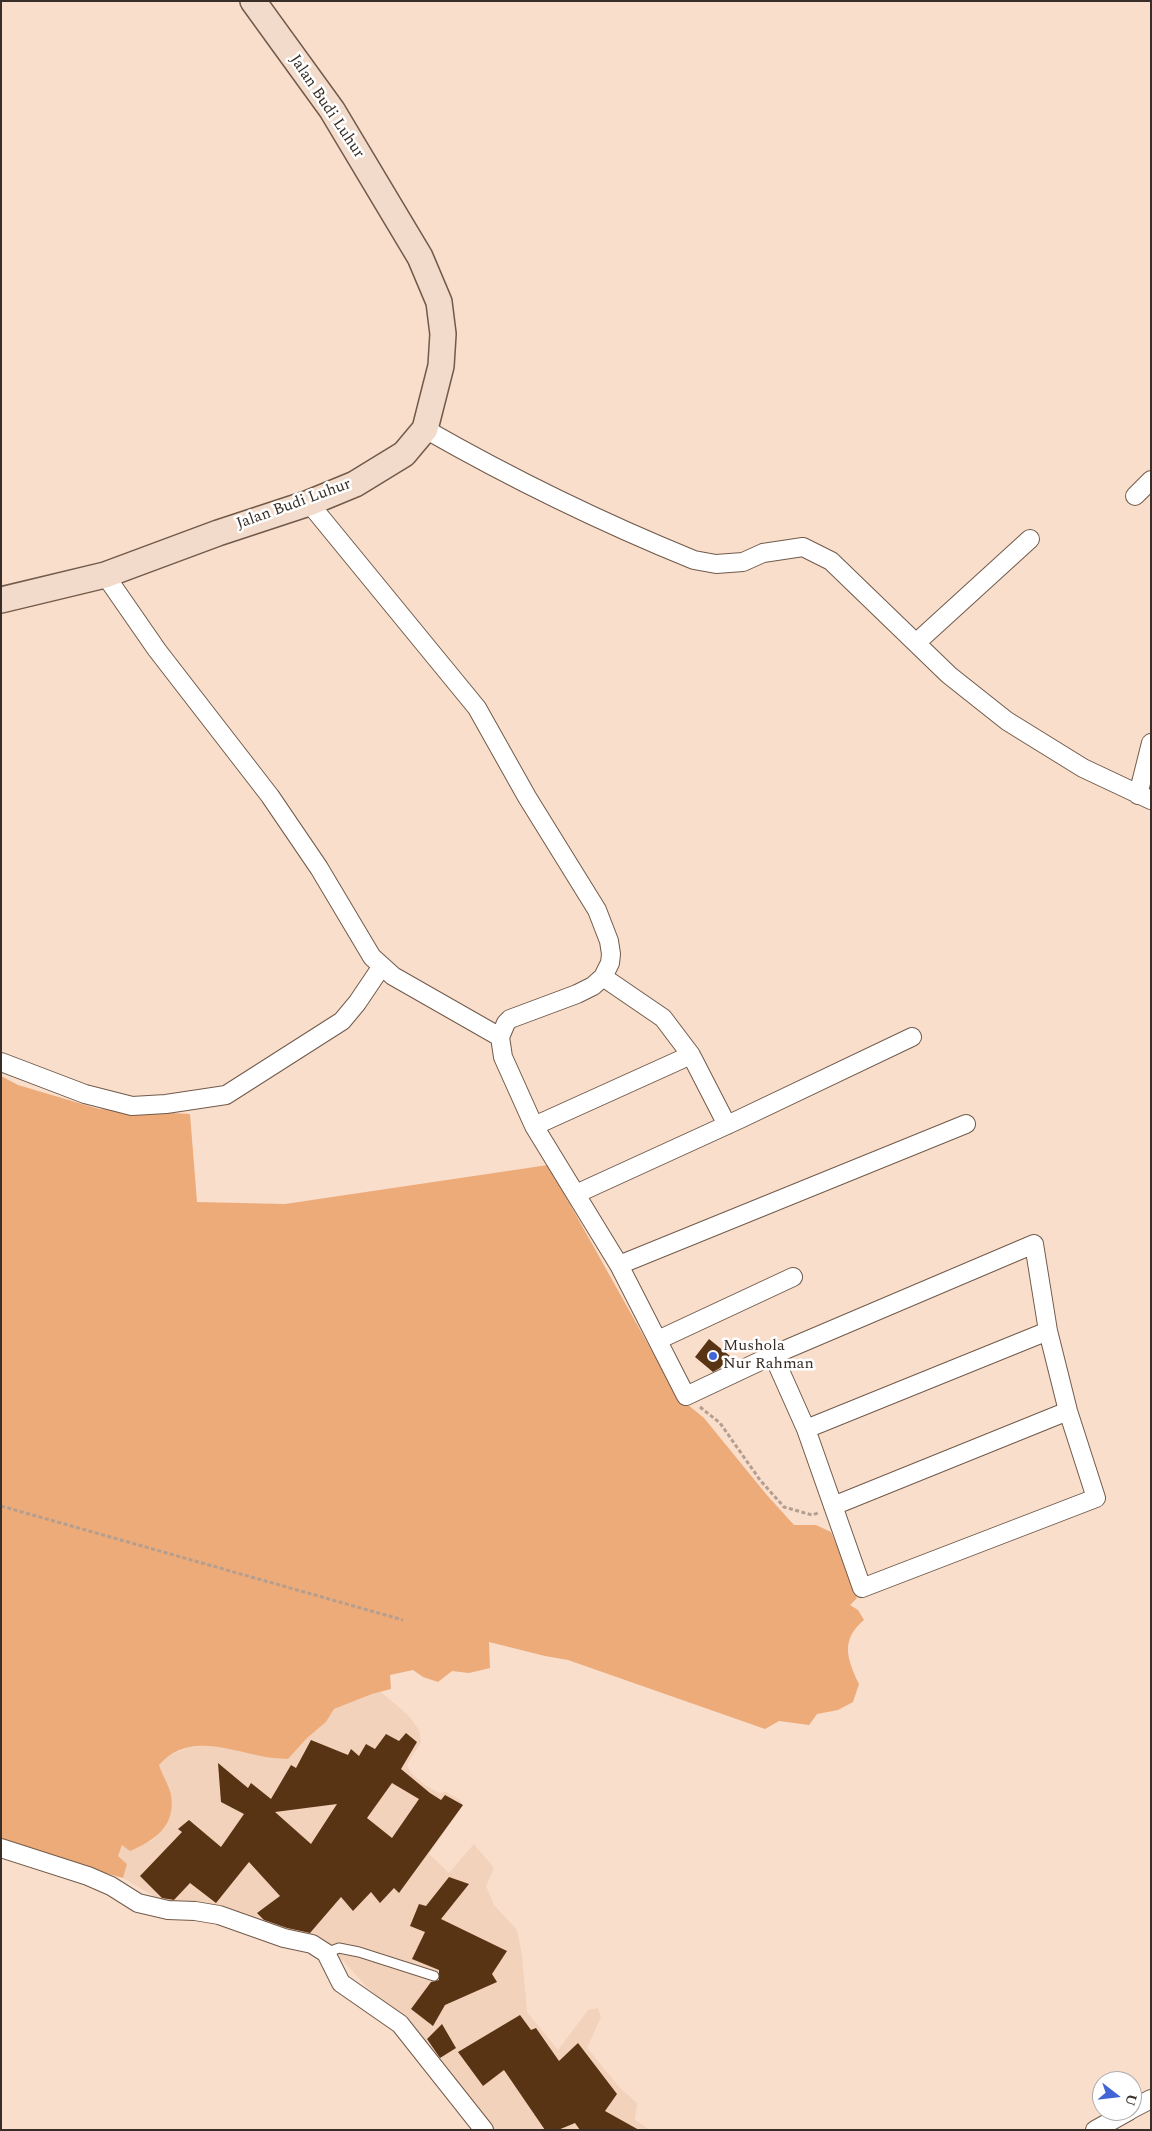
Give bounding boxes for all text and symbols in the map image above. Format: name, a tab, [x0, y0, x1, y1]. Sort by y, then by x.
street label: Jalan Budi Luhur	[284, 52, 368, 162]
street label: Jalan Budi Luhur	[234, 475, 354, 535]
place label: Mushola Nur Rahman	[723, 1337, 814, 1375]
marker: Mushola Nur Rahman	[707, 1350, 719, 1362]
north arrow	[1092, 2071, 1142, 2121]
text: U	[1119, 2091, 1143, 2109]

